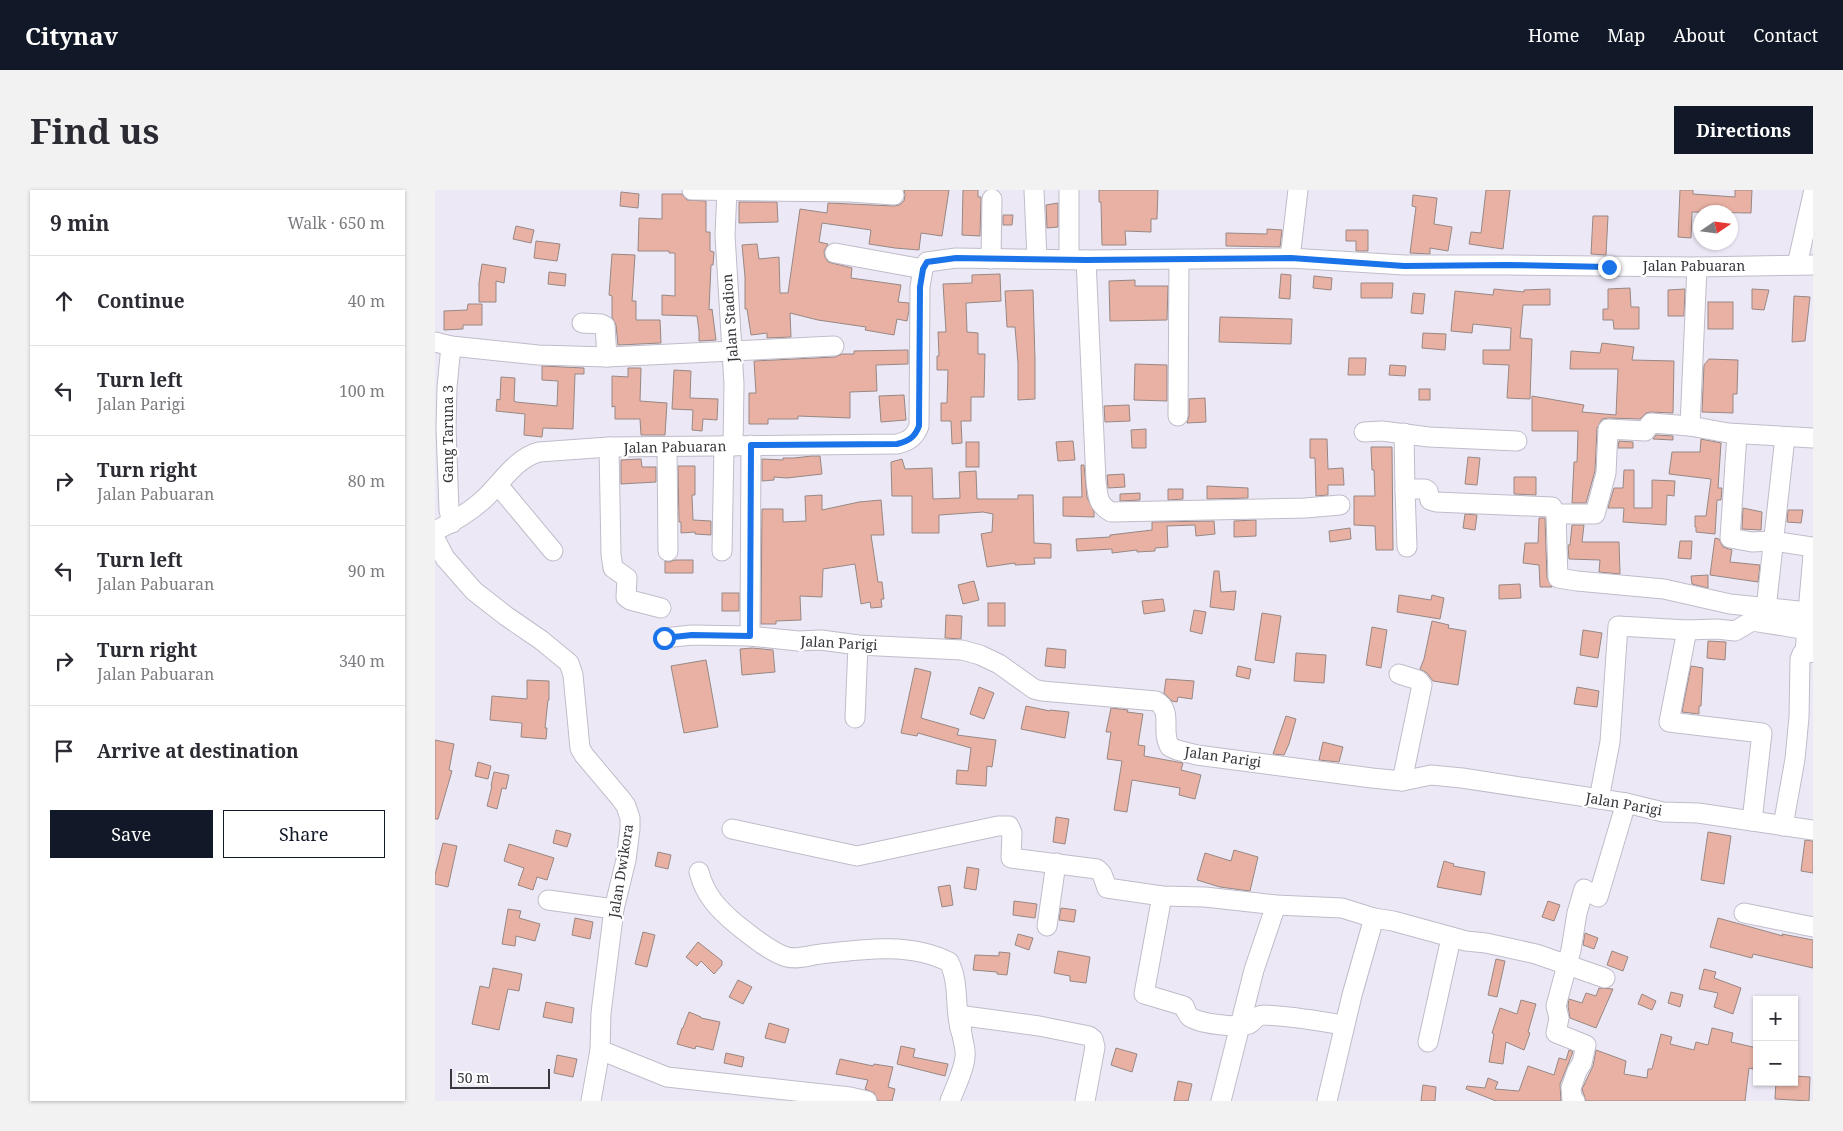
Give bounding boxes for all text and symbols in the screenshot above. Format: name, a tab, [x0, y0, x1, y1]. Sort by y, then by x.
text: Citynav	[25, 19, 118, 52]
text: Home	[1528, 23, 1579, 47]
text: Map	[1607, 23, 1645, 47]
text: About	[1673, 23, 1725, 47]
text: Contact	[1753, 23, 1818, 47]
button: Directions	[1674, 106, 1813, 154]
text: Find us	[30, 107, 159, 154]
north arrow	[1693, 205, 1738, 250]
text: 9 min	[50, 209, 109, 237]
text: Walk · 650 m	[288, 212, 385, 234]
route end	[1598, 256, 1621, 279]
street label: Jalan Pabuaran	[1642, 256, 1745, 275]
street label: Jalan Stadion	[717, 273, 742, 364]
icon: ahead	[50, 287, 78, 315]
text: Continue	[97, 288, 185, 314]
text: 40 m	[348, 290, 385, 312]
text: Turn left	[97, 367, 183, 393]
icon: left	[50, 377, 78, 405]
text: 100 m	[339, 380, 385, 402]
street label: Gang Taruna 3	[438, 385, 457, 483]
text: Jalan Parigi	[97, 393, 185, 415]
street label: Jalan Pabuaran	[622, 436, 727, 457]
text: Turn right	[97, 457, 197, 483]
icon: right	[50, 467, 78, 495]
text: 80 m	[348, 470, 385, 492]
text: Jalan Pabuaran	[97, 483, 214, 505]
text: Turn left	[97, 547, 183, 573]
icon: left	[50, 557, 78, 585]
text: 90 m	[348, 560, 385, 582]
text: Jalan Pabuaran	[97, 573, 214, 595]
route start	[653, 627, 676, 650]
street label: Jalan Parigi	[799, 631, 879, 654]
text: Turn right	[97, 637, 197, 663]
icon: right	[50, 647, 78, 675]
text: 340 m	[339, 650, 385, 672]
text: Jalan Pabuaran	[97, 663, 214, 685]
icon: arrive	[50, 737, 78, 765]
text: Arrive at destination	[97, 738, 299, 764]
street label: Jalan Parigi	[1183, 742, 1263, 771]
street label: Jalan Parigi	[1583, 787, 1664, 820]
button: Save	[50, 810, 213, 858]
button: Share	[223, 810, 385, 858]
street label: Jalan Dwikora	[604, 823, 637, 920]
map controls	[1753, 996, 1798, 1086]
button: +	[1753, 996, 1798, 1041]
button: −	[1753, 1041, 1798, 1086]
scale bar	[450, 1066, 550, 1089]
text: 50 m	[457, 1068, 490, 1087]

